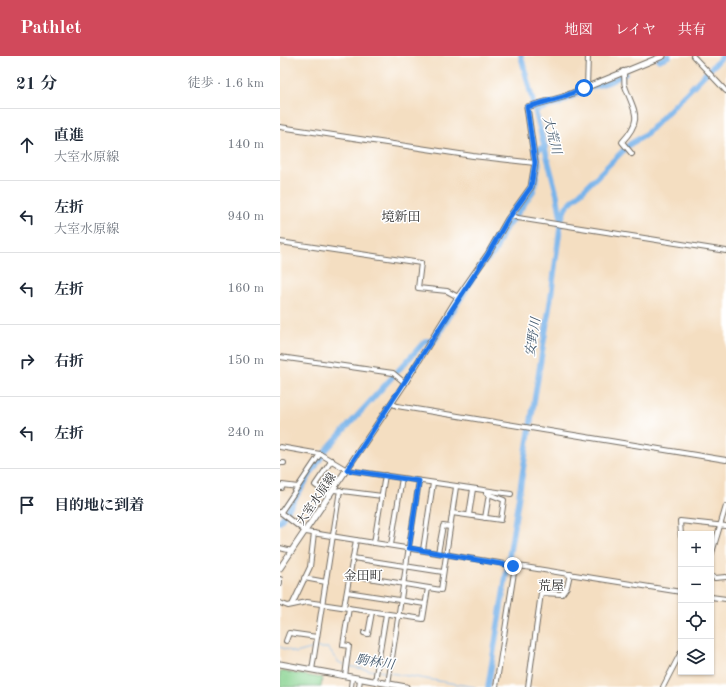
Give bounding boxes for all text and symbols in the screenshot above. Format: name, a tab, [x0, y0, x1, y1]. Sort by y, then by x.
text: Pathlet	[20, 19, 81, 38]
text: 地図	[565, 23, 593, 37]
text: レイヤ	[615, 23, 656, 37]
text: 共有	[678, 23, 706, 37]
text: 21 分	[16, 76, 57, 93]
text: 徒歩 · 1.6 km	[188, 77, 264, 90]
route start	[575, 79, 593, 97]
water label: 大荒川	[540, 115, 564, 158]
text: 直進	[54, 129, 84, 144]
icon: ahead	[16, 134, 38, 156]
text: 140 m	[227, 138, 264, 151]
text: 大室水原線	[54, 151, 119, 164]
text: 左折	[54, 201, 84, 216]
icon: left	[16, 206, 38, 228]
text: 940 m	[227, 210, 264, 223]
district label: 境新田	[381, 210, 421, 224]
text: 大室水原線	[54, 223, 119, 236]
icon: left	[16, 278, 38, 300]
text: 160 m	[227, 282, 264, 295]
text: 左折	[54, 283, 84, 298]
water label: 安野川	[523, 315, 543, 358]
icon: right	[16, 350, 38, 372]
text: 150 m	[227, 354, 264, 367]
text: 右折	[54, 355, 84, 370]
icon: left	[16, 422, 38, 444]
text: 240 m	[227, 426, 264, 439]
text: 左折	[54, 427, 84, 442]
street label: 大室水原線	[293, 470, 339, 528]
icon: arrive	[16, 494, 38, 516]
text: 目的地に到着	[54, 499, 144, 514]
map controls	[678, 531, 714, 675]
button: +	[678, 531, 714, 567]
route end	[504, 557, 522, 575]
button: −	[678, 567, 714, 603]
district label: 金田町	[343, 569, 383, 583]
district label: 荒屋	[538, 579, 564, 593]
button: locate	[678, 603, 714, 639]
button: layers	[678, 639, 714, 675]
water label: 駒林川	[354, 652, 397, 672]

